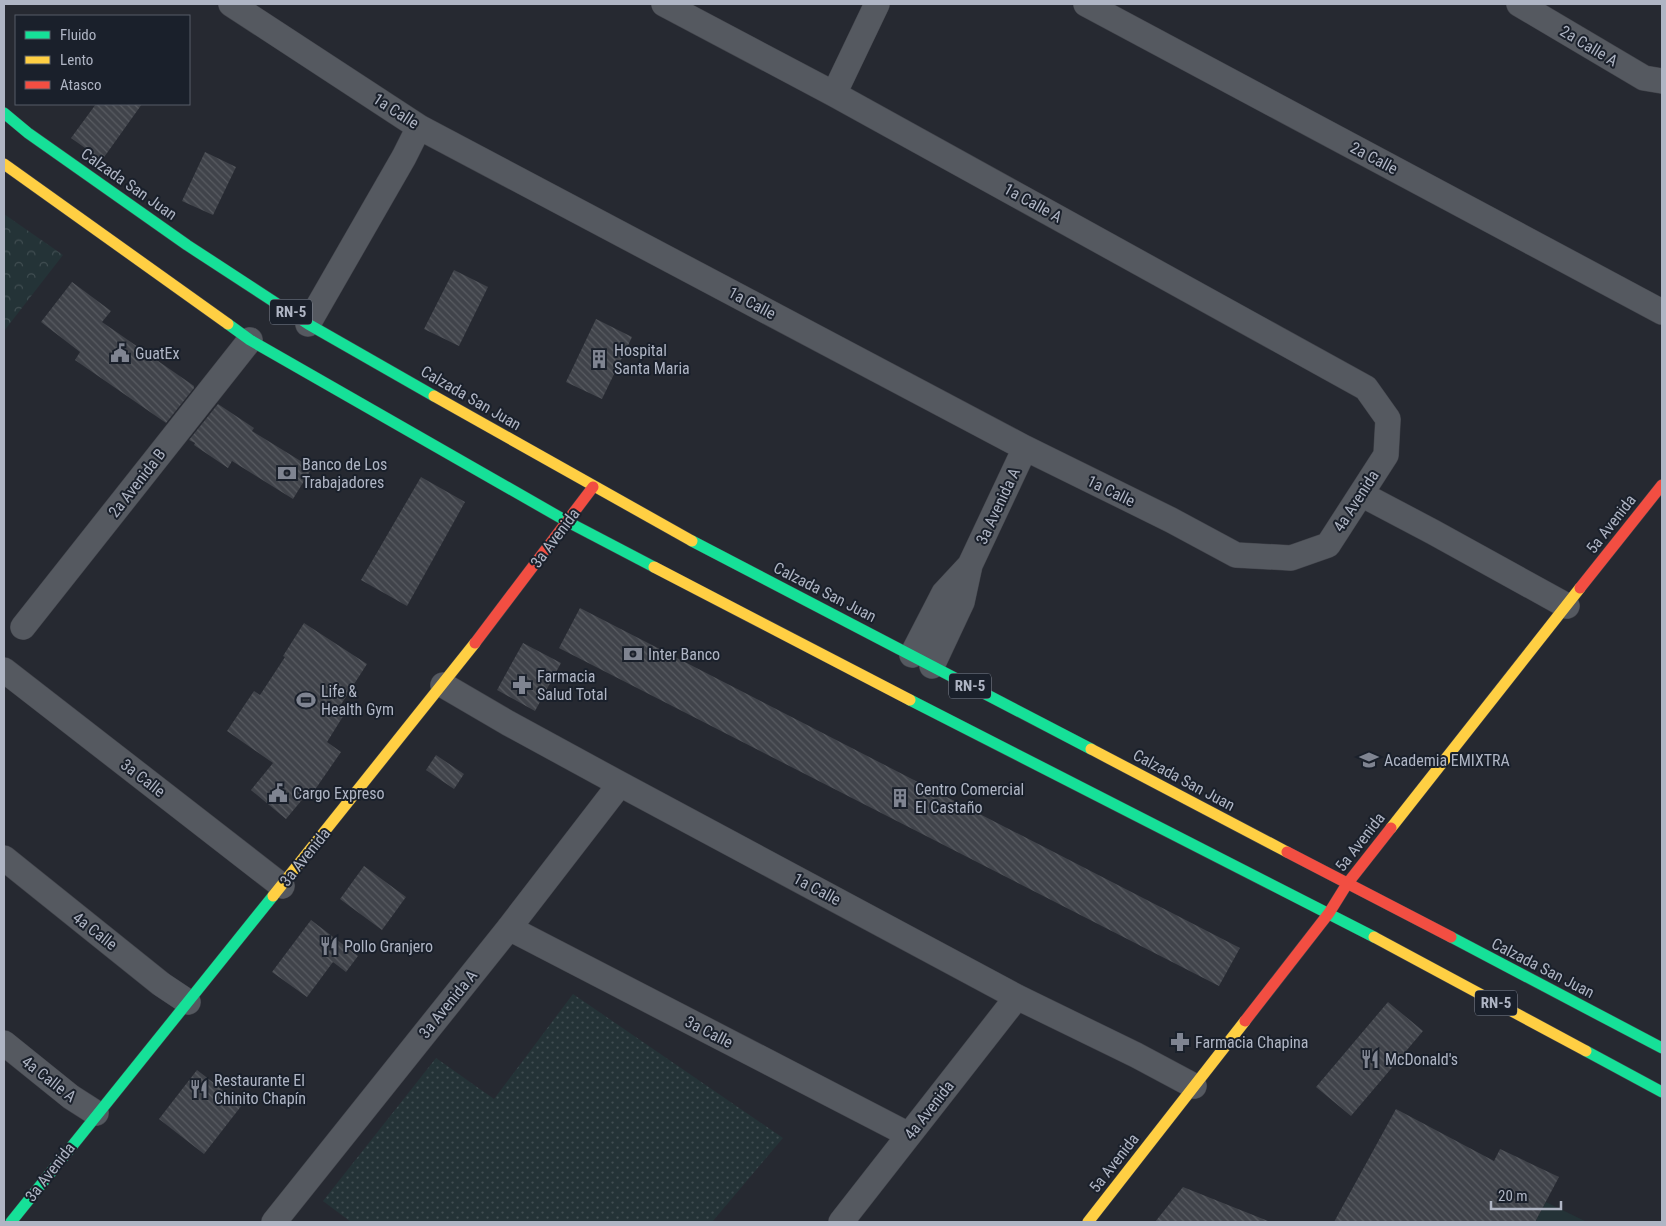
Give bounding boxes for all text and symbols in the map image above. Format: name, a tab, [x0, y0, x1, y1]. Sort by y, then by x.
legend	[15, 15, 190, 105]
street label: 2a Calle A	[1557, 21, 1621, 71]
text: Fluido	[60, 26, 96, 44]
text: Lento	[60, 51, 93, 69]
text: Atasco	[60, 76, 101, 94]
street label: 1a Calle	[370, 89, 422, 133]
street label: 2a Calle	[1347, 138, 1401, 178]
street label: Calzada San Juan	[77, 144, 181, 224]
street label: 1a Calle A	[1001, 179, 1065, 227]
street label: 1a Calle	[725, 283, 779, 323]
road number: RN-5	[270, 300, 312, 324]
place label: Hospital Santa Maria	[614, 341, 690, 378]
public building icon: GuatEx	[109, 342, 131, 364]
place label: GuatEx	[135, 344, 180, 363]
building icon: Hospital Santa Maria	[588, 348, 610, 370]
street label: Calzada San Juan	[417, 362, 525, 434]
street label: 2a Avenida B	[104, 445, 170, 521]
place label: Banco de Los Trabajadores	[302, 455, 387, 492]
bank icon: Banco de Los Trabajadores	[276, 462, 298, 484]
street label: 3a Avenida A	[972, 465, 1024, 547]
street label: 4a Avenida	[1329, 467, 1383, 535]
street label: 1a Calle	[1084, 471, 1138, 511]
street label: 5a Avenida	[1582, 491, 1640, 557]
street label: 3a Avenida	[527, 505, 583, 571]
street label: Calzada San Juan	[771, 558, 879, 626]
bank icon: Inter Banco	[622, 643, 644, 665]
place label: Inter Banco	[648, 645, 720, 664]
place label: Farmacia Salud Total	[537, 667, 607, 704]
pharmacy icon: Farmacia Salud Total	[511, 674, 533, 696]
road number: RN-5	[949, 674, 991, 698]
place label: Life & Health Gym	[321, 682, 394, 719]
sports icon: Life & Health Gym	[295, 689, 317, 711]
street label: Calzada San Juan	[1130, 745, 1238, 815]
school or university icon: Academia EMIXTRA	[1358, 749, 1380, 771]
place label: Academia EMIXTRA	[1384, 751, 1510, 770]
street label: 3a Calle	[117, 755, 169, 801]
place label: Centro Comercial El Castaño	[915, 780, 1024, 817]
public building icon: Cargo Expreso	[267, 782, 289, 804]
place label: Cargo Expreso	[293, 784, 384, 803]
building icon: Centro Comercial El Castaño	[889, 787, 911, 809]
street label: 5a Avenida	[1331, 809, 1389, 875]
street label: 3a Avenida	[276, 824, 334, 890]
street label: 1a Calle	[790, 869, 844, 909]
street label: 4a Calle	[69, 908, 121, 954]
street label: Calzada San Juan	[1489, 934, 1597, 1002]
restaurant icon: Pollo Granjero	[318, 935, 340, 957]
place label: Pollo Granjero	[344, 937, 433, 956]
street label: 3a Avenida A	[415, 966, 481, 1042]
road number: RN-5	[1475, 990, 1517, 1016]
street label: 3a Calle	[682, 1012, 736, 1052]
pharmacy icon: Farmacia Chapina	[1169, 1031, 1191, 1053]
place label: Farmacia Chapina	[1195, 1033, 1309, 1052]
restaurant icon: McDonald's	[1359, 1048, 1381, 1070]
place label: McDonald's	[1385, 1050, 1458, 1069]
street label: 4a Calle A	[18, 1052, 80, 1106]
place label: Restaurante El Chinito Chapín	[214, 1071, 306, 1108]
street label: 4a Avenida	[900, 1077, 958, 1143]
restaurant icon: Restaurante El Chinito Chapín	[188, 1078, 210, 1100]
street label: 5a Avenida	[1085, 1130, 1143, 1196]
street label: 3a Avenida	[21, 1139, 79, 1205]
scale bar	[1491, 1178, 1561, 1210]
text: 20 m	[1498, 1187, 1528, 1205]

